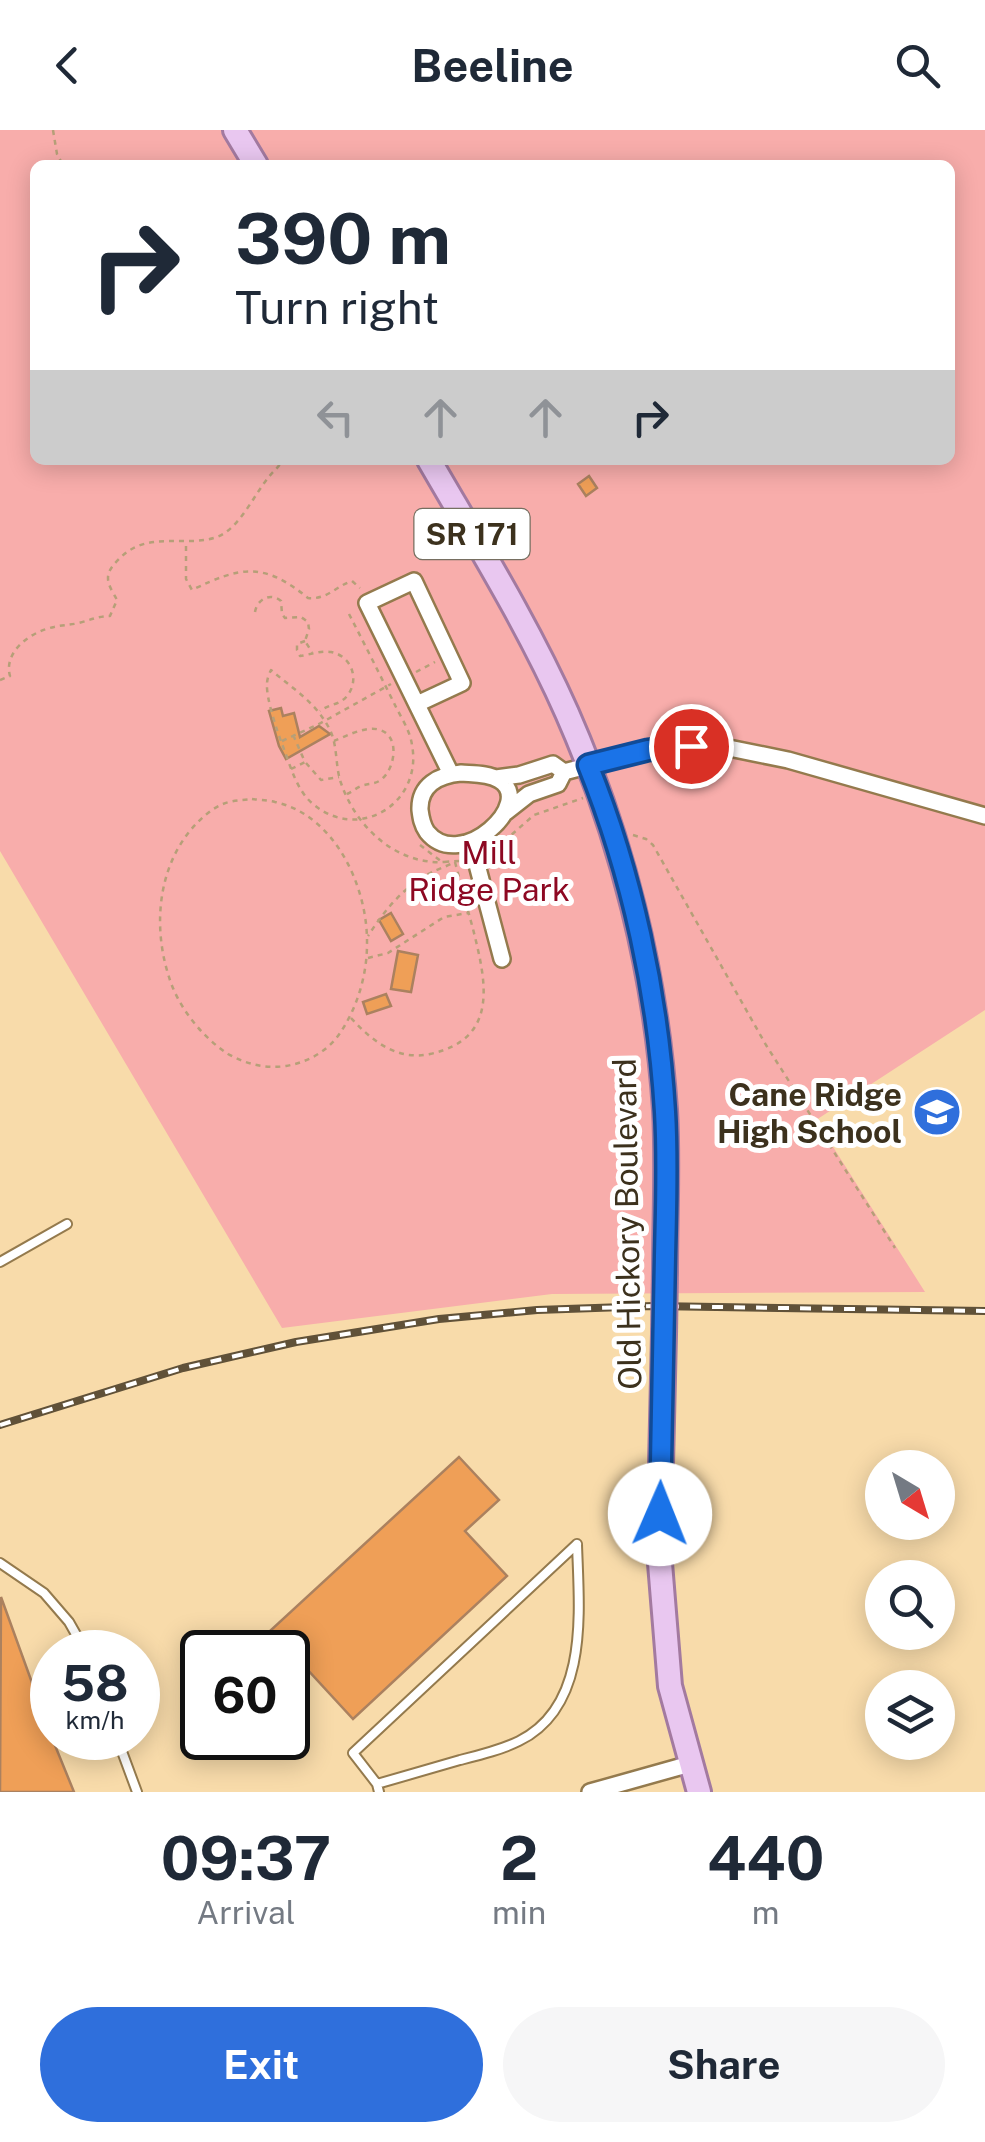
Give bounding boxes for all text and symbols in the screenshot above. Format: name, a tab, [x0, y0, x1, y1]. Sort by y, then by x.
icon: back	[40, 38, 95, 93]
icon: search	[890, 38, 945, 93]
text: Beeline	[411, 39, 574, 92]
text: 390 m	[235, 197, 451, 280]
icon: right	[70, 200, 200, 330]
text: Turn right	[235, 281, 439, 334]
icon: left	[308, 390, 363, 445]
icon: ahead	[413, 390, 468, 445]
icon: ahead	[518, 390, 573, 445]
icon: right	[623, 390, 678, 445]
road number: SR 171	[414, 509, 530, 559]
pin	[649, 704, 734, 789]
icon: arrive	[664, 719, 719, 774]
park label: Mill Ridge Park	[408, 834, 570, 908]
street label: Old Hickory Boulevard	[606, 1058, 648, 1390]
place label: Cane Ridge High School	[717, 1076, 902, 1150]
school or university icon: Cane Ridge High School	[911, 1086, 963, 1138]
north arrow	[865, 1450, 955, 1540]
map controls	[865, 1450, 955, 1760]
position arrow	[608, 1462, 712, 1566]
button: search	[865, 1560, 955, 1650]
speed limit sign: 60	[180, 1630, 310, 1760]
text: 58	[61, 1653, 129, 1712]
button: layers	[865, 1670, 955, 1760]
text: km/h	[66, 1705, 124, 1735]
text: 09:37	[161, 1823, 331, 1894]
text: 2	[500, 1823, 538, 1894]
text: 440	[707, 1823, 824, 1894]
text: Arrival	[197, 1894, 295, 1931]
text: min	[492, 1894, 546, 1931]
text: m	[752, 1894, 779, 1931]
button: Exit	[40, 2007, 483, 2122]
button: Share	[503, 2007, 945, 2122]

